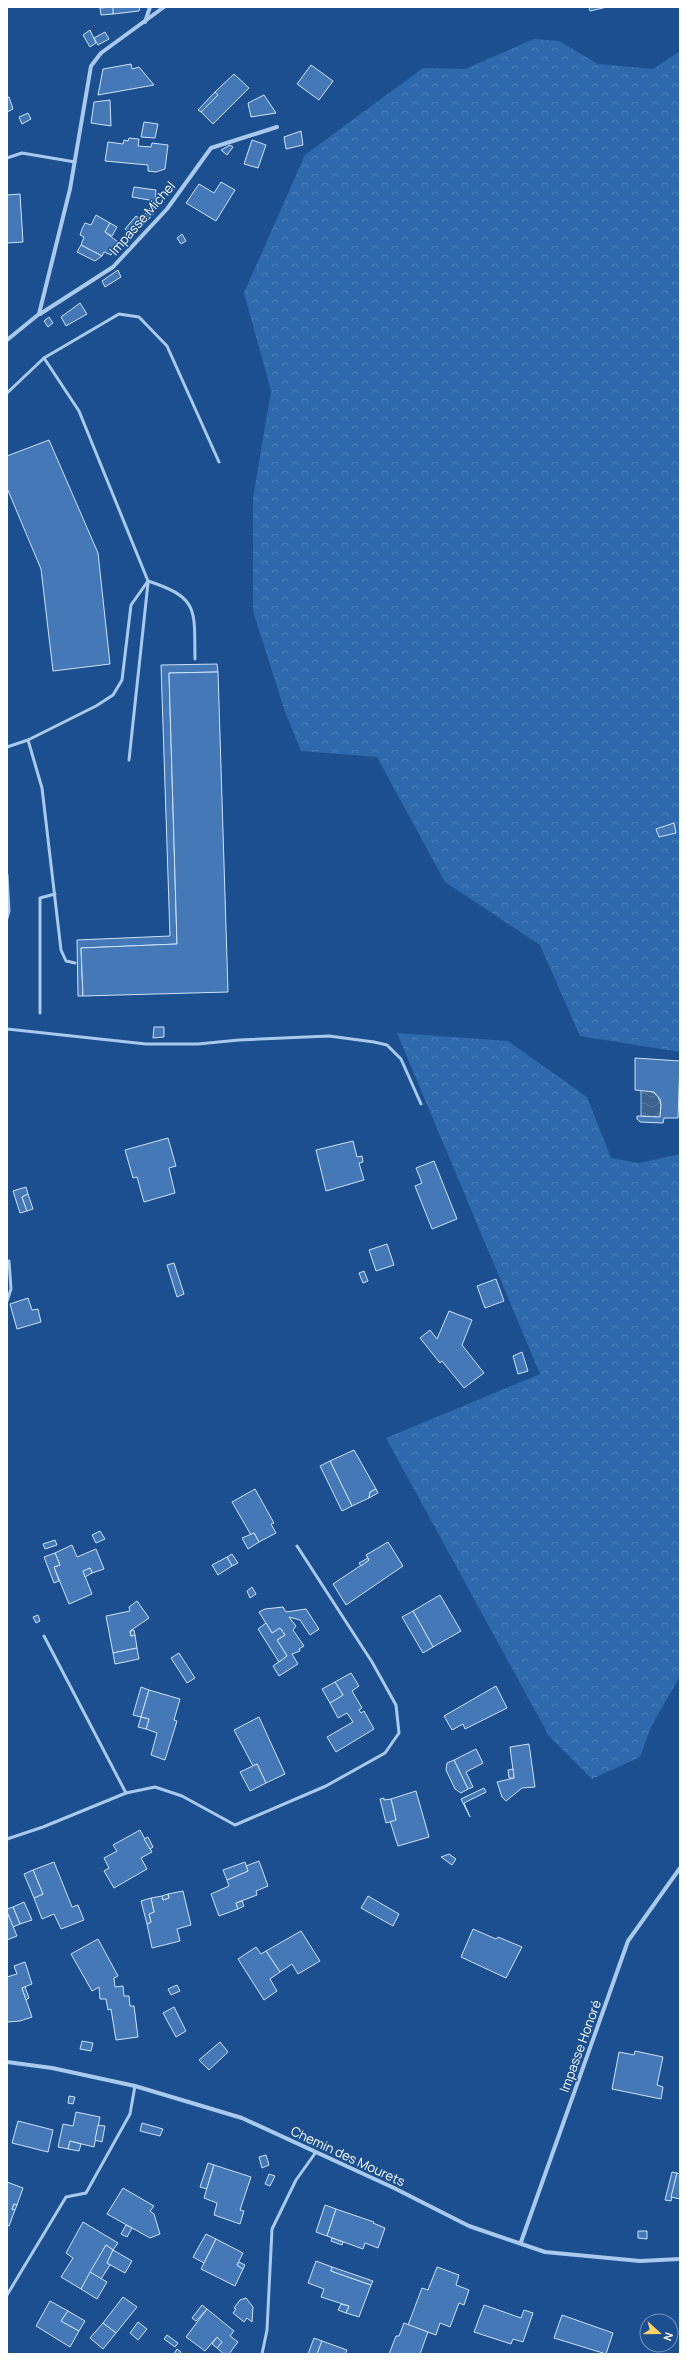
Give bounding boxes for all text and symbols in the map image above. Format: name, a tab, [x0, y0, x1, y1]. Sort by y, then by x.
street label: Impasse Michel	[105, 177, 179, 259]
street label: Impasse Honoré	[555, 1997, 605, 2095]
street label: Chemin des Mourets	[288, 2122, 408, 2190]
north arrow	[639, 2313, 679, 2353]
text: N	[660, 2330, 677, 2343]

